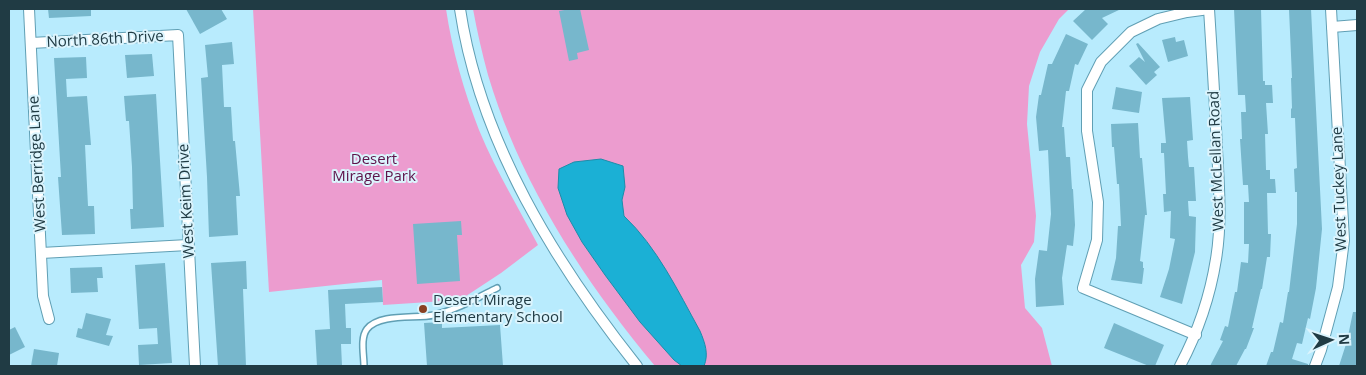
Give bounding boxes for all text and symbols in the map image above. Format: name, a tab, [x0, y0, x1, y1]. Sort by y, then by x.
street label: North 86th Drive	[46, 25, 164, 51]
street label: West McLellan Road	[1203, 91, 1227, 232]
street label: West Berridge Lane	[22, 95, 50, 233]
street label: West Tuckey Lane	[1326, 126, 1350, 252]
street label: West Keim Drive	[172, 143, 198, 259]
park label: Desert Mirage Park	[332, 148, 416, 185]
place label: Desert Mirage Elementary School	[433, 289, 563, 326]
marker: Desert Mirage Elementary School	[417, 303, 429, 315]
north arrow	[1306, 315, 1356, 365]
text: N	[1335, 333, 1354, 345]

